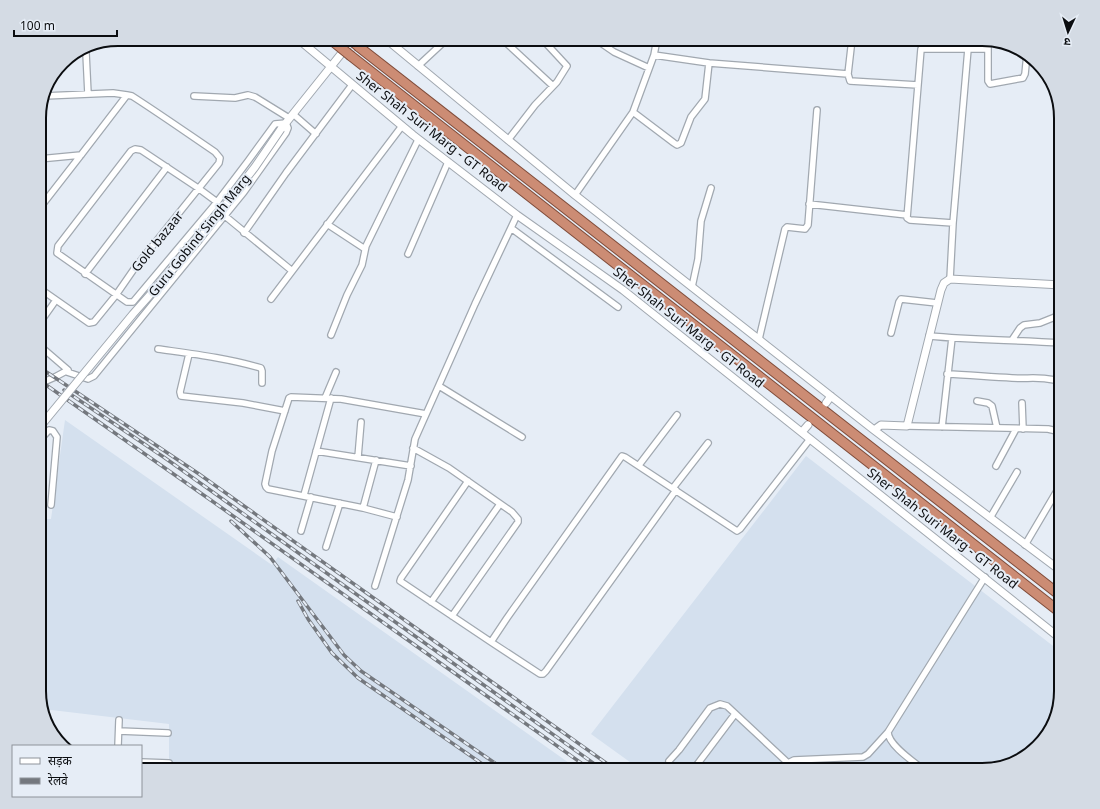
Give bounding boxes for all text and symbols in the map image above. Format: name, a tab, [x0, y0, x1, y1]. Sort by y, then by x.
scale bar	[14, 12, 117, 38]
north arrow	[1048, 12, 1088, 52]
text: 100 m	[20, 17, 55, 34]
text: उ	[1063, 35, 1071, 50]
street label: Sher Shah Suri Marg - GT Road	[353, 66, 511, 196]
street label: Guru Gobind Singh Marg	[144, 170, 254, 300]
street label: Gold bazaar	[127, 206, 187, 275]
street label: Sher Shah Suri Marg - GT Road	[610, 262, 768, 392]
street label: Sher Shah Suri Marg - GT Road	[864, 463, 1022, 593]
legend	[12, 745, 142, 797]
text: सड़क	[48, 752, 73, 769]
text: रेलवे	[48, 772, 68, 789]

